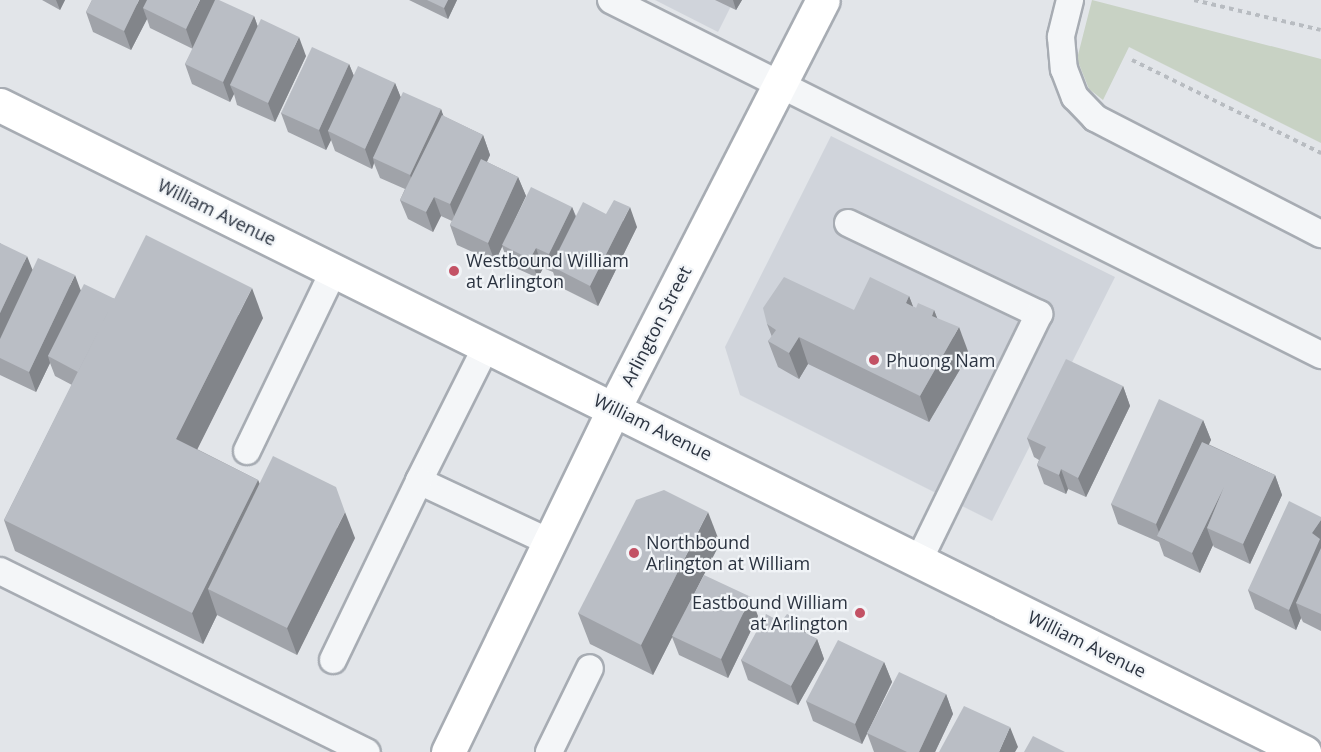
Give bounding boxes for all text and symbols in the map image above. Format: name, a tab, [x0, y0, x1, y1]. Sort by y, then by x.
street label: William Avenue	[154, 174, 280, 250]
place label: Westbound William at Arlington	[466, 250, 629, 292]
street label: Arlington Street	[616, 262, 696, 390]
marker: Westbound William at Arlington	[447, 264, 461, 278]
place label: Phuong Nam	[886, 349, 995, 371]
marker: Phuong Nam	[867, 353, 881, 367]
street label: William Avenue	[590, 389, 716, 465]
place label: Northbound Arlington at William	[646, 532, 810, 574]
marker: Northbound Arlington at William	[627, 546, 641, 560]
place label: Eastbound William at Arlington	[692, 592, 848, 634]
marker: Eastbound William at Arlington	[853, 606, 867, 620]
street label: William Avenue	[1024, 606, 1150, 682]

